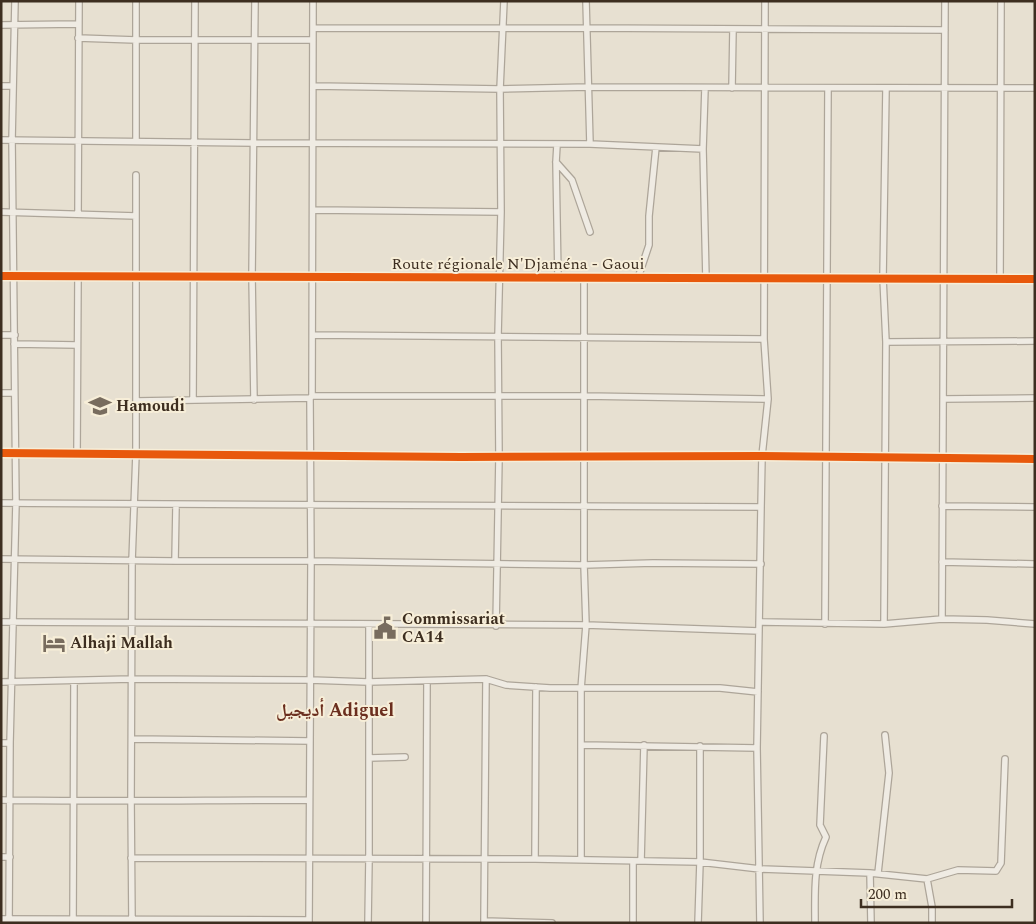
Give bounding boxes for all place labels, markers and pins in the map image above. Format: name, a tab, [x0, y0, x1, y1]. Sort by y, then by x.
school or university icon: Hamoudi	[87, 393, 113, 419]
place label: Hamoudi	[116, 394, 185, 418]
place label: Commissariat CA14	[402, 607, 505, 649]
public building icon: Commissariat CA14	[372, 615, 398, 641]
hotel icon: Alhaji Mallah	[41, 630, 67, 656]
place label: Alhaji Mallah	[70, 631, 173, 655]

